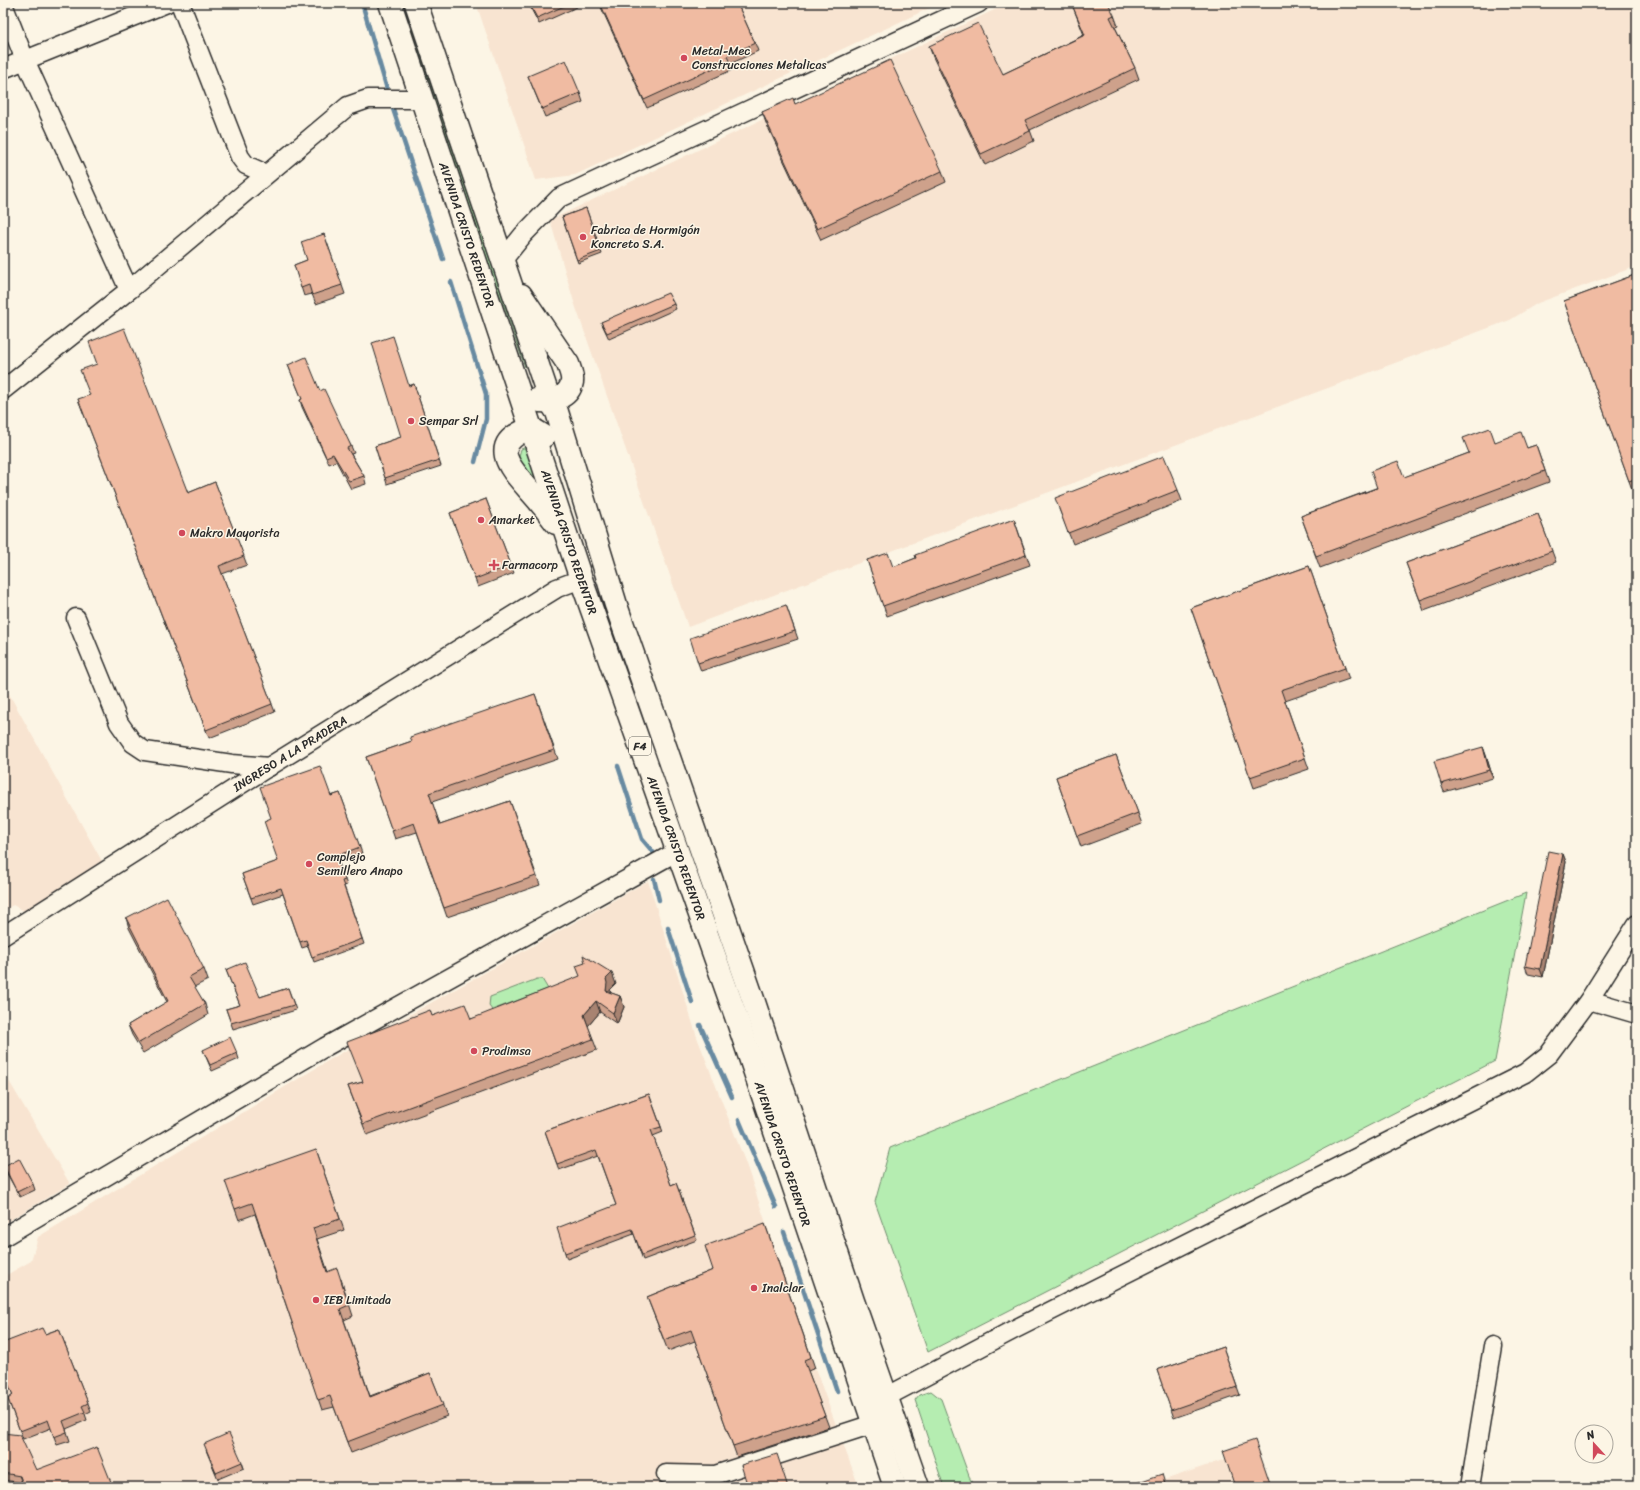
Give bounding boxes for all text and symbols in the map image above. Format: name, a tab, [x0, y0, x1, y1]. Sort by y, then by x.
place label: Metal-Mec Construcciones Metalicas	[692, 40, 827, 76]
marker: Metal-Mec Construcciones Metalicas	[679, 53, 689, 63]
street label: AVENIDA CRISTO REDENTOR	[432, 158, 501, 310]
place label: Fabrica de Hormigón Koncreto S.A.	[591, 219, 700, 255]
marker: Fabrica de Hormigón Koncreto S.A.	[578, 232, 588, 242]
place label: Sempar Srl	[419, 410, 479, 432]
marker: Sempar Srl	[406, 416, 416, 426]
street label: AVENIDA CRISTO REDENTOR	[534, 466, 604, 618]
place label: Amarket	[488, 509, 535, 531]
marker: Amarket	[476, 515, 486, 525]
place label: Makro Mayorista	[190, 522, 279, 544]
marker: Makro Mayorista	[177, 528, 187, 538]
place label: Farmacorp	[502, 554, 559, 576]
marker: Farmacorp	[489, 560, 499, 570]
street label: INGRESO A LA PRADERA	[228, 710, 352, 798]
road number: F4	[629, 737, 651, 755]
street label: AVENIDA CRISTO REDENTOR	[640, 772, 712, 923]
place label: Complejo Semillero Anapo	[317, 846, 403, 882]
marker: Complejo Semillero Anapo	[304, 859, 314, 869]
place label: Prodimsa	[482, 1040, 531, 1062]
marker: Prodimsa	[469, 1046, 479, 1056]
street label: AVENIDA CRISTO REDENTOR	[747, 1077, 817, 1229]
place label: Inalclar	[761, 1277, 804, 1299]
marker: Inalclar	[749, 1283, 759, 1293]
place label: IEB Limitada	[323, 1289, 391, 1311]
marker: IEB Limitada	[311, 1295, 321, 1305]
north arrow	[1574, 1424, 1614, 1464]
text: N	[1583, 1425, 1598, 1446]

